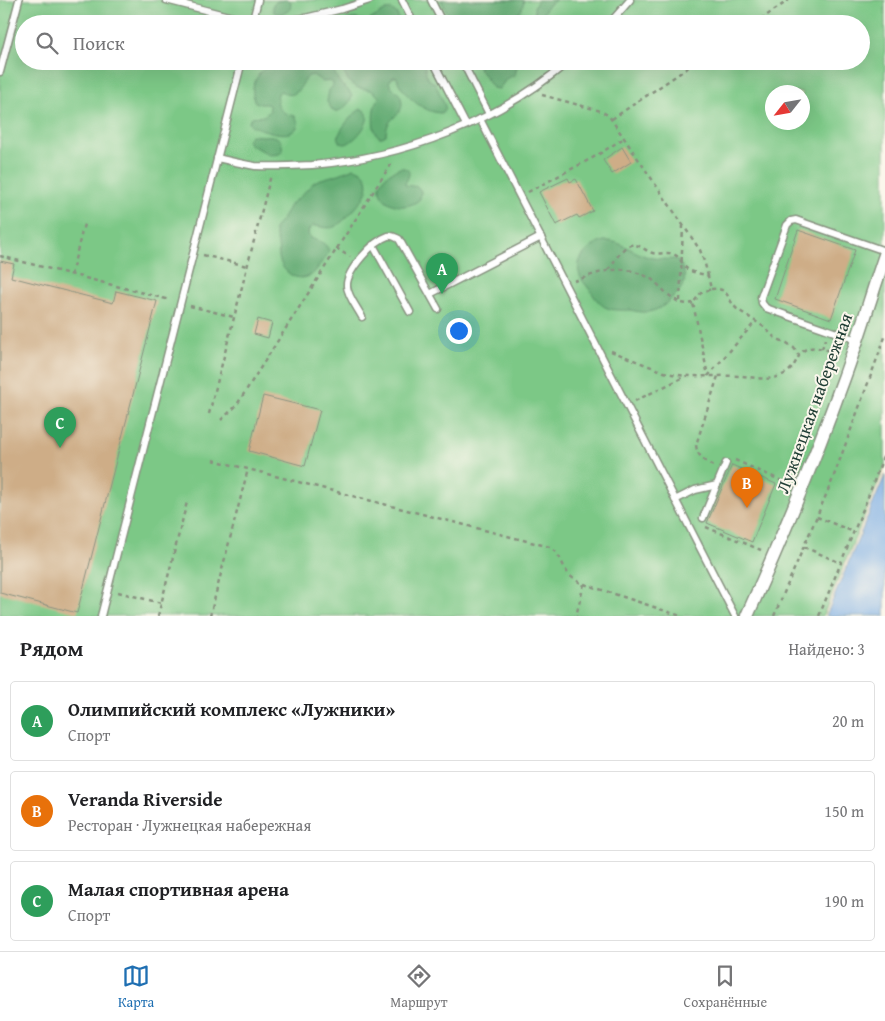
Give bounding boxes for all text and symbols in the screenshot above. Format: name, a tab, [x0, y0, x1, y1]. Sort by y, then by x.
search box	[15, 15, 870, 70]
icon: search	[33, 29, 61, 57]
text: Поиск	[73, 29, 125, 57]
north arrow	[765, 85, 810, 130]
pin: A	[426, 253, 458, 294]
street label: Лужнецкая набережная	[769, 309, 859, 497]
your location	[446, 318, 472, 344]
pin: C	[44, 407, 76, 448]
pin: B	[731, 467, 763, 508]
text: Рядом	[20, 633, 83, 664]
text: Найдено: 3	[788, 637, 865, 661]
text: Олимпийский комплекс «Лужники»	[68, 695, 395, 723]
text: A	[32, 709, 42, 733]
text: 20 m	[832, 709, 864, 733]
text: Спорт	[68, 723, 110, 747]
text: Veranda Riverside	[68, 785, 223, 813]
text: B	[32, 799, 42, 823]
text: 150 m	[824, 799, 864, 823]
text: Ресторан · Лужнецкая набережная	[68, 813, 311, 837]
text: Малая спортивная арена	[68, 875, 289, 903]
text: C	[32, 889, 42, 913]
text: 190 m	[824, 889, 864, 913]
text: Спорт	[68, 903, 110, 927]
tab: Карта	[118, 962, 154, 1012]
tab: Маршрут	[390, 962, 448, 1012]
tab: Сохранённые	[684, 962, 767, 1012]

